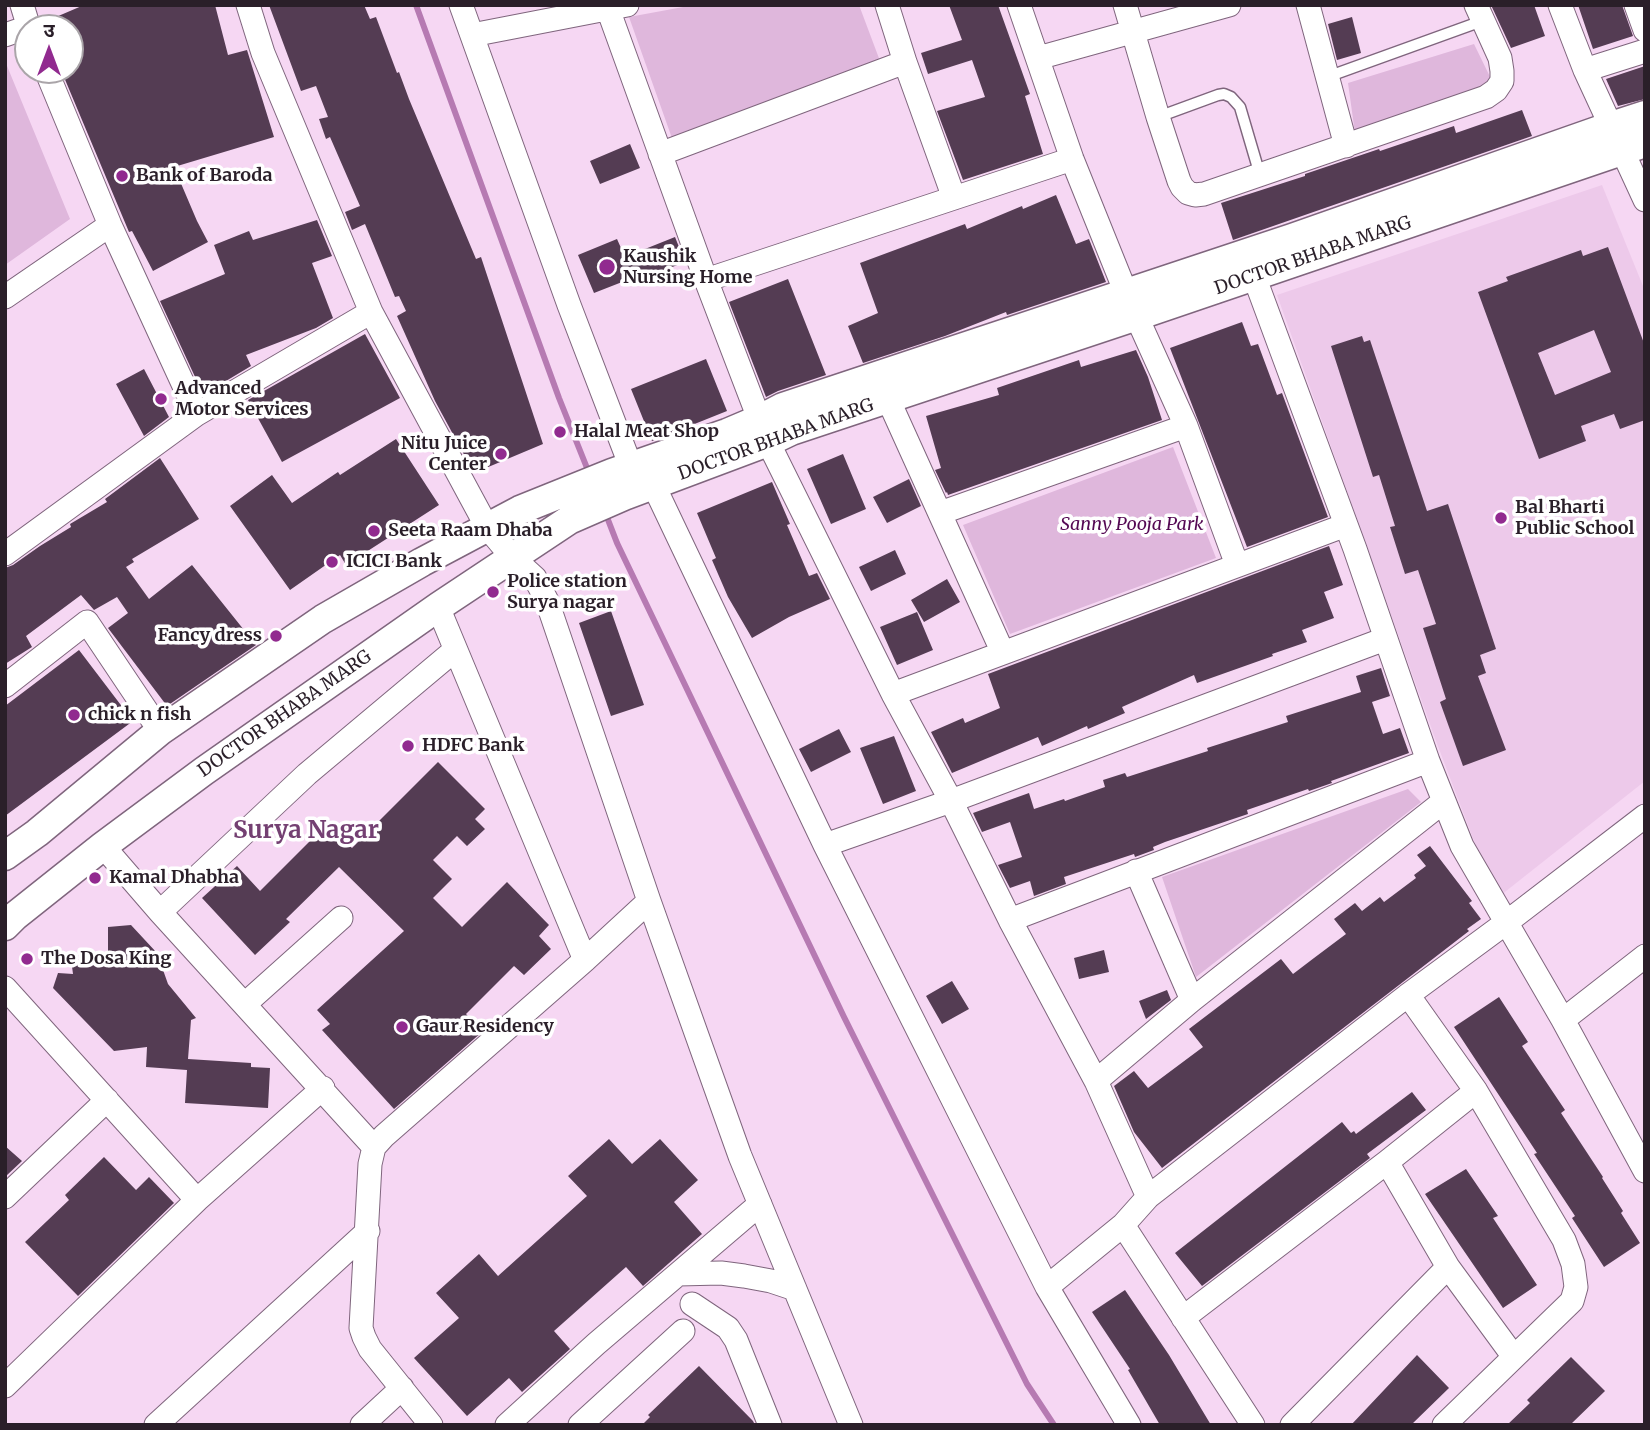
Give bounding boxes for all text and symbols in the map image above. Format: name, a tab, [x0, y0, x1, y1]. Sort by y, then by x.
north arrow	[14, 14, 84, 84]
text: उ	[43, 18, 55, 42]
place label: Bank of Baroda	[136, 165, 273, 187]
marker: Bank of Baroda	[114, 168, 130, 184]
street label: DOCTOR BHABA MARG	[1212, 212, 1414, 300]
place label: Kaushik Nursing Home	[623, 246, 752, 288]
marker: Kaushik Nursing Home	[597, 257, 617, 277]
place label: Advanced Motor Services	[175, 378, 309, 420]
marker: Advanced Motor Services	[153, 391, 169, 407]
street label: DOCTOR BHABA MARG	[675, 395, 877, 485]
place label: Halal Meat Shop	[574, 421, 719, 443]
marker: Halal Meat Shop	[552, 424, 568, 440]
place label: Nitu Juice Center	[401, 433, 487, 476]
marker: Nitu Juice Center	[493, 446, 509, 462]
place label: Bal Bharti Public School	[1515, 497, 1634, 540]
marker: Bal Bharti Public School	[1493, 510, 1509, 526]
park label: Sanny Pooja Park	[1060, 514, 1204, 536]
place label: Seeta Raam Dhaba	[388, 520, 553, 542]
marker: Seeta Raam Dhaba	[366, 523, 382, 539]
place label: ICICI Bank	[346, 551, 442, 573]
marker: ICICI Bank	[324, 554, 340, 570]
place label: Police station Surya nagar	[507, 571, 627, 614]
marker: Police station Surya nagar	[485, 584, 501, 600]
place label: Fancy dress	[158, 625, 262, 647]
marker: Fancy dress	[268, 628, 284, 644]
street label: DOCTOR BHABA MARG	[194, 646, 376, 782]
place label: chick n fish	[88, 704, 191, 726]
marker: chick n fish	[66, 707, 82, 723]
place label: HDFC Bank	[422, 735, 525, 757]
marker: HDFC Bank	[400, 738, 416, 754]
district label: Surya Nagar	[233, 817, 379, 845]
place label: Kamal Dhabha	[109, 867, 239, 889]
marker: Kamal Dhabha	[87, 870, 103, 886]
place label: The Dosa King	[41, 948, 171, 970]
marker: The Dosa King	[19, 951, 35, 967]
place label: Gaur Residency	[416, 1016, 554, 1038]
marker: Gaur Residency	[394, 1019, 410, 1035]

